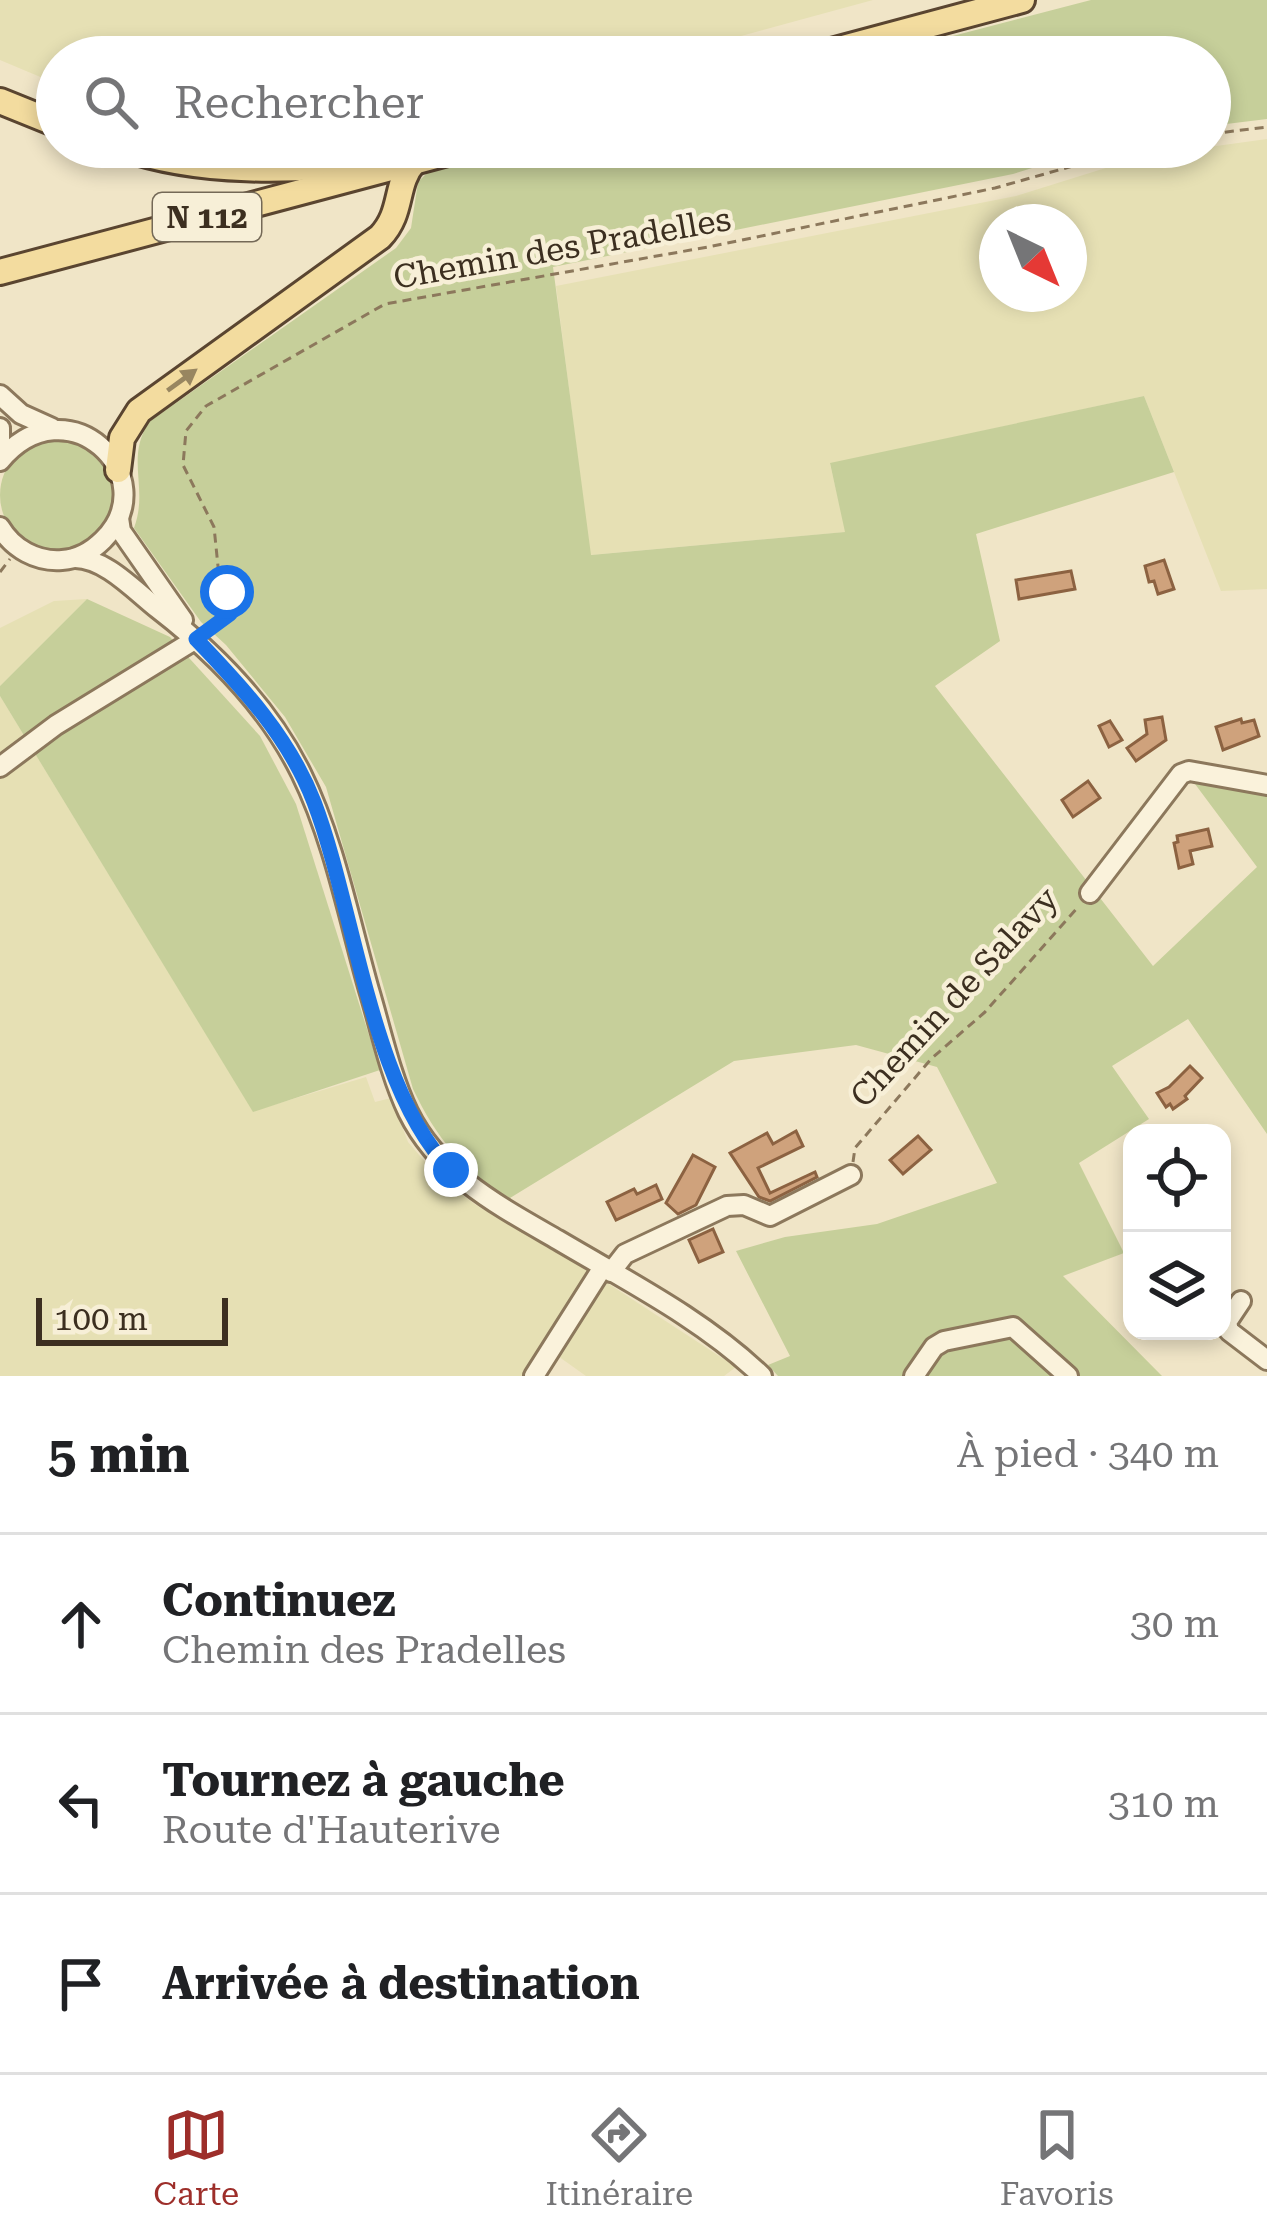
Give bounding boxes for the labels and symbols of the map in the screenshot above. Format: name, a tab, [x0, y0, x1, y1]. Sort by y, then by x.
road number: N 112	[153, 193, 261, 241]
street label: Chemin des Pradelles	[390, 199, 734, 297]
north arrow	[979, 204, 1087, 312]
one-way arrow	[166, 369, 198, 392]
route start	[200, 565, 254, 619]
street label: Chemin de Salavy	[842, 879, 1066, 1115]
route end	[424, 1143, 478, 1197]
scale bar	[36, 1292, 228, 1345]

